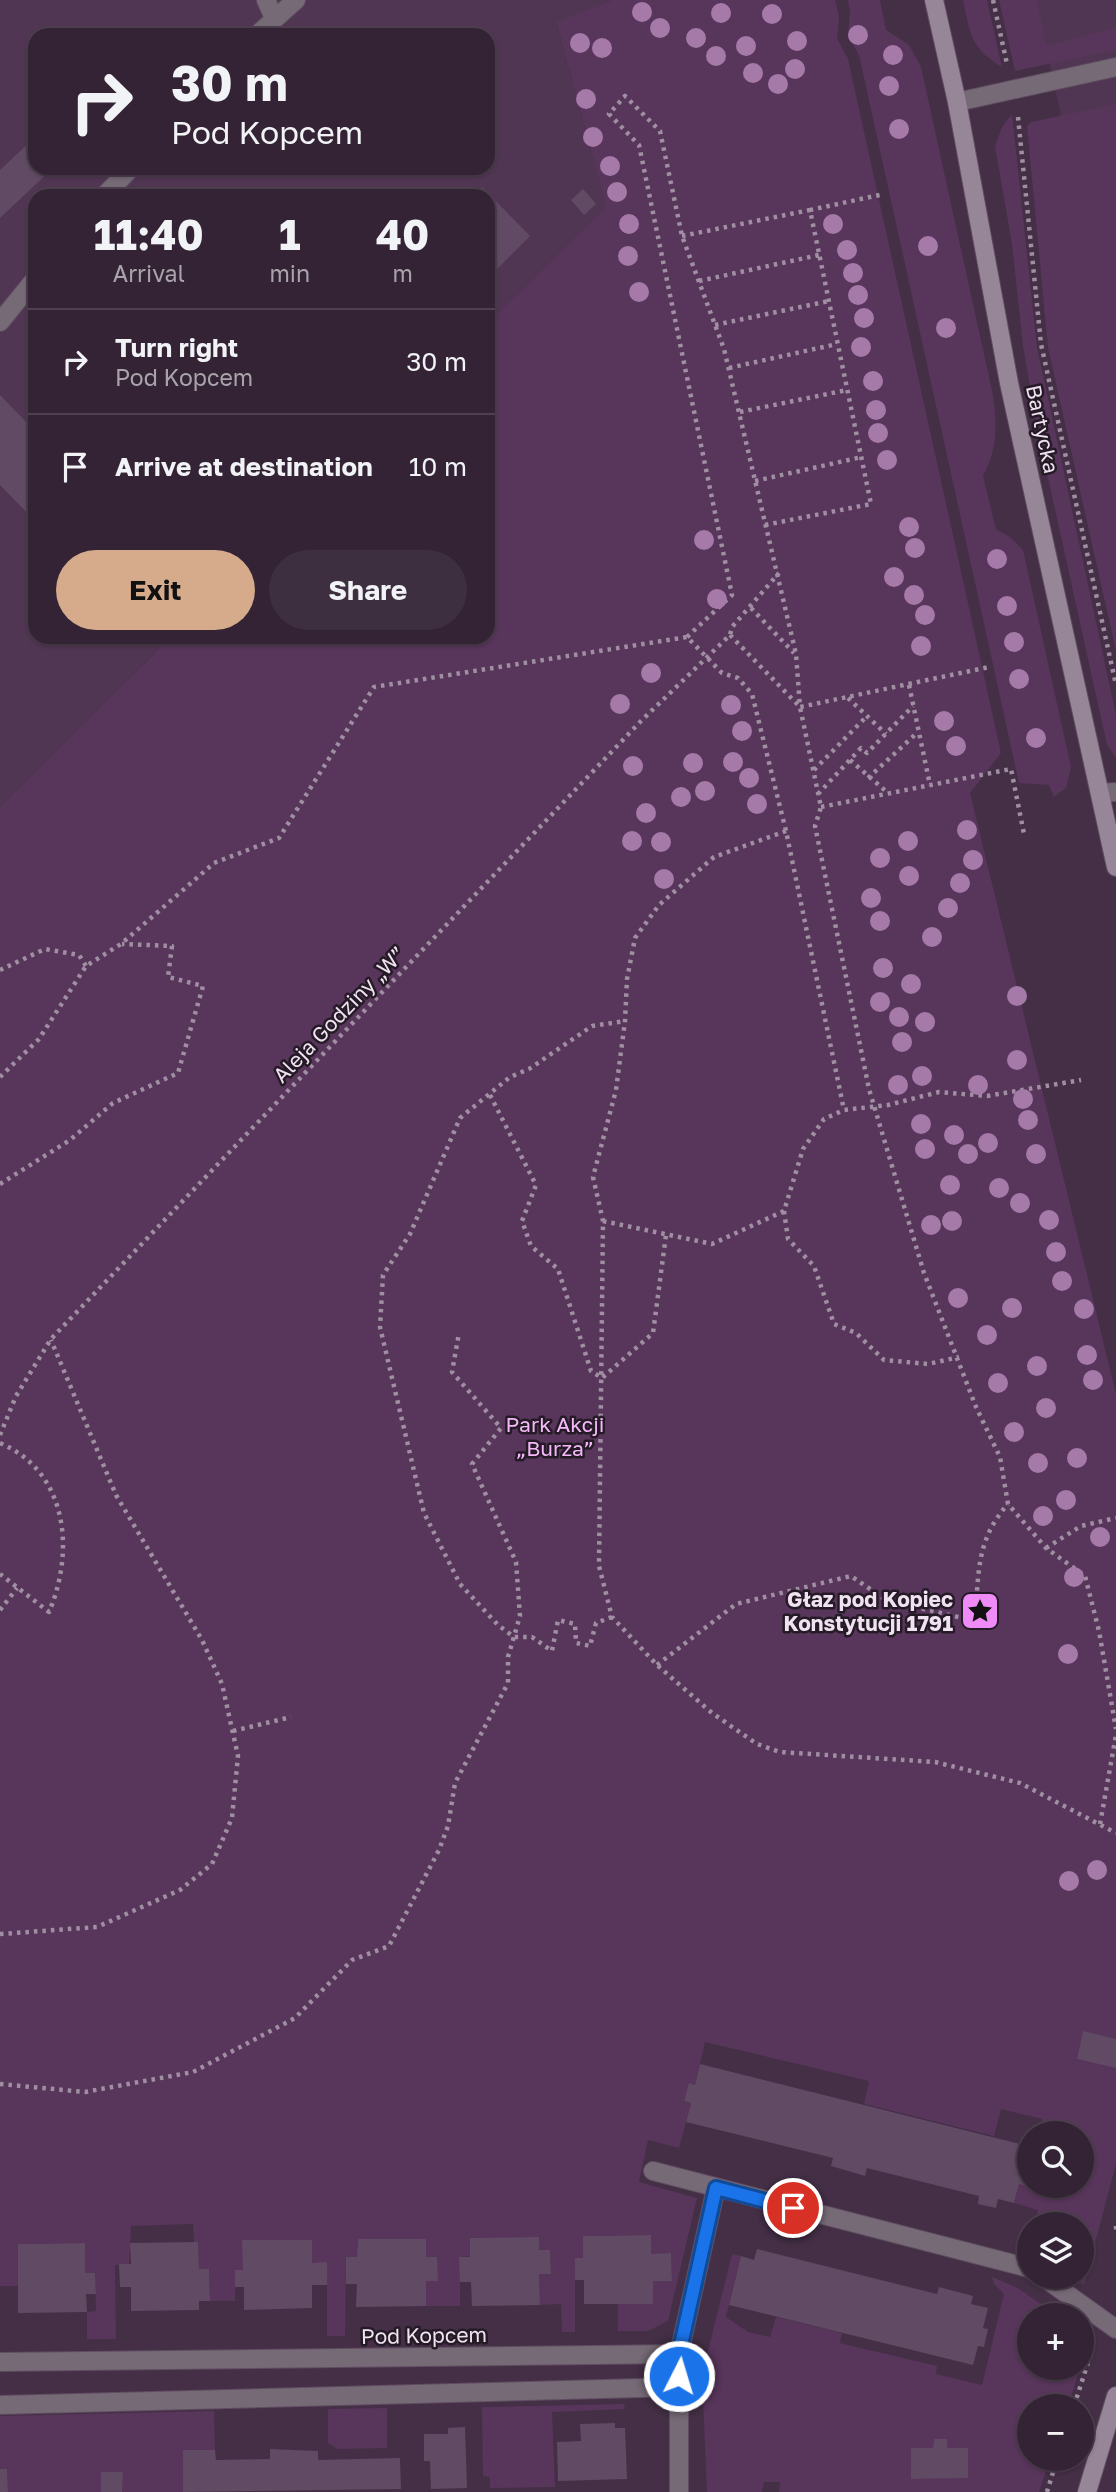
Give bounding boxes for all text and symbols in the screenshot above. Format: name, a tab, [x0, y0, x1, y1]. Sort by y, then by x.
text: 30 m	[171, 53, 288, 112]
icon: right	[56, 56, 147, 147]
text: Pod Kopcem	[171, 113, 363, 151]
text: 11:40	[94, 209, 204, 259]
text: 1	[279, 209, 301, 259]
text: 40	[376, 209, 429, 259]
text: Arrival	[113, 259, 185, 287]
text: min	[270, 259, 310, 287]
text: m	[392, 259, 413, 287]
text: Turn right	[115, 332, 238, 363]
icon: right	[56, 343, 94, 381]
text: 30 m	[406, 346, 467, 377]
text: Pod Kopcem	[115, 363, 253, 391]
street label: Bartycka	[1021, 382, 1065, 476]
icon: arrive	[56, 448, 94, 486]
text: Arrive at destination	[115, 451, 373, 482]
text: 10 m	[409, 451, 467, 482]
button: Exit	[56, 550, 255, 630]
button: Share	[269, 550, 467, 630]
street label: Aleja Godziny „W”	[267, 940, 411, 1088]
park label: Park Akcji „Burza”	[506, 1411, 604, 1461]
place label: Głaz pod Kopiec Konstytucji 1791	[783, 1586, 953, 1636]
place icon: Głaz pod Kopiec Konstytucji 1791	[959, 1590, 1001, 1632]
map controls	[1017, 2121, 1094, 2471]
button: search	[1017, 2121, 1094, 2198]
pin	[763, 2178, 823, 2238]
icon: arrive	[774, 2189, 812, 2227]
button: layers	[1017, 2212, 1094, 2289]
button: +	[1017, 2303, 1094, 2380]
street label: Pod Kopcem	[361, 2321, 487, 2349]
position arrow	[642, 2339, 716, 2413]
button: −	[1017, 2394, 1094, 2471]

